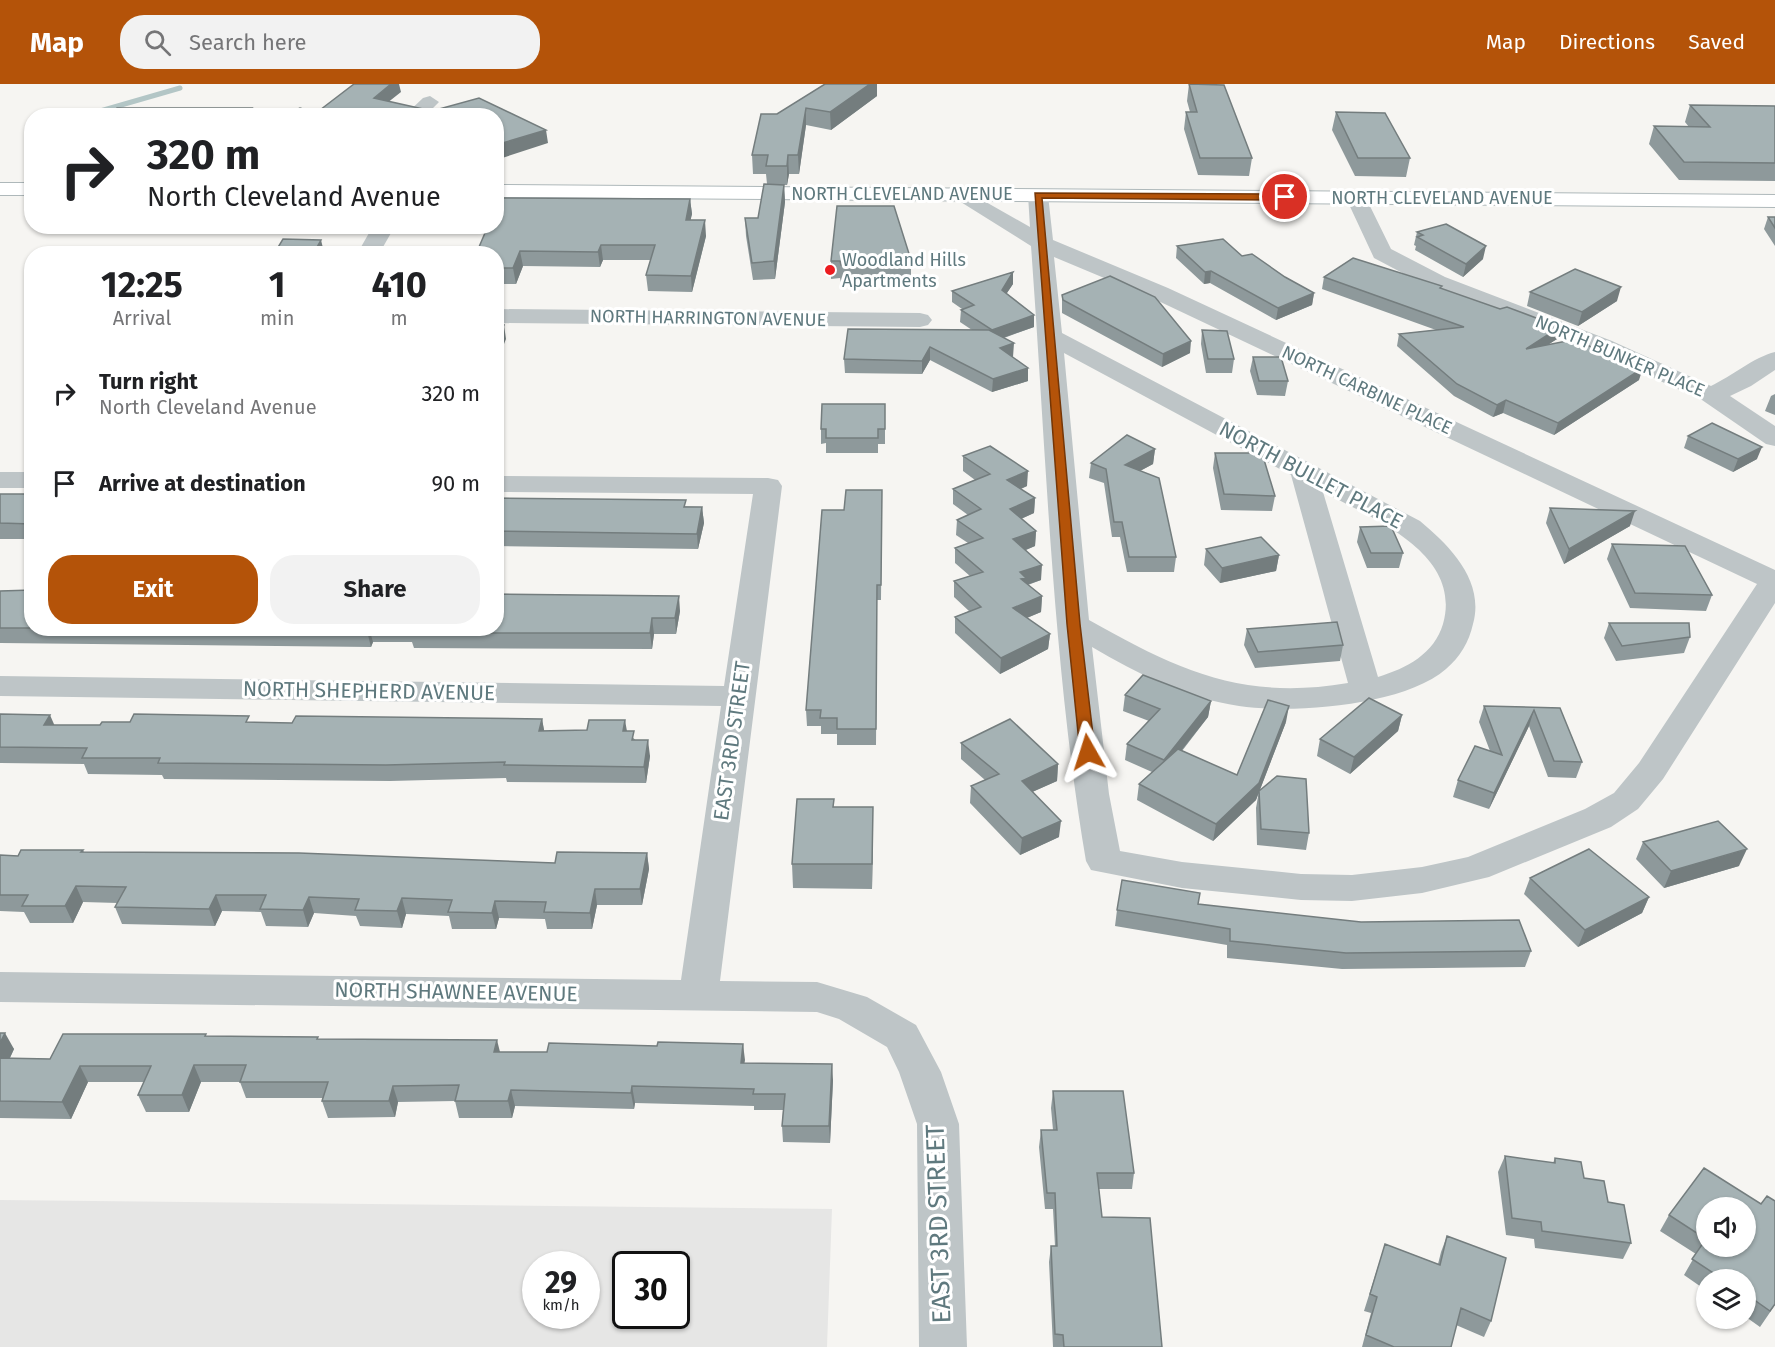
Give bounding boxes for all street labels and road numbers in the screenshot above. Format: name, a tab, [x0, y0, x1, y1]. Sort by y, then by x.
street label: NORTH CLEVELAND AVENUE	[791, 183, 1013, 205]
street label: NORTH CLEVELAND AVENUE	[1331, 187, 1553, 209]
street label: NORTH HARRINGTON AVENUE	[590, 305, 826, 331]
street label: NORTH BUNKER PLACE	[1532, 310, 1708, 402]
street label: NORTH CARBINE PLACE	[1278, 341, 1456, 439]
street label: NORTH BULLET PLACE	[1215, 415, 1407, 535]
street label: EAST 3RD STREET	[708, 659, 756, 822]
street label: NORTH SHEPHERD AVENUE	[243, 676, 495, 706]
street label: NORTH SHAWNEE AVENUE	[334, 977, 578, 1007]
street label: EAST 3RD STREET	[920, 1123, 957, 1324]

